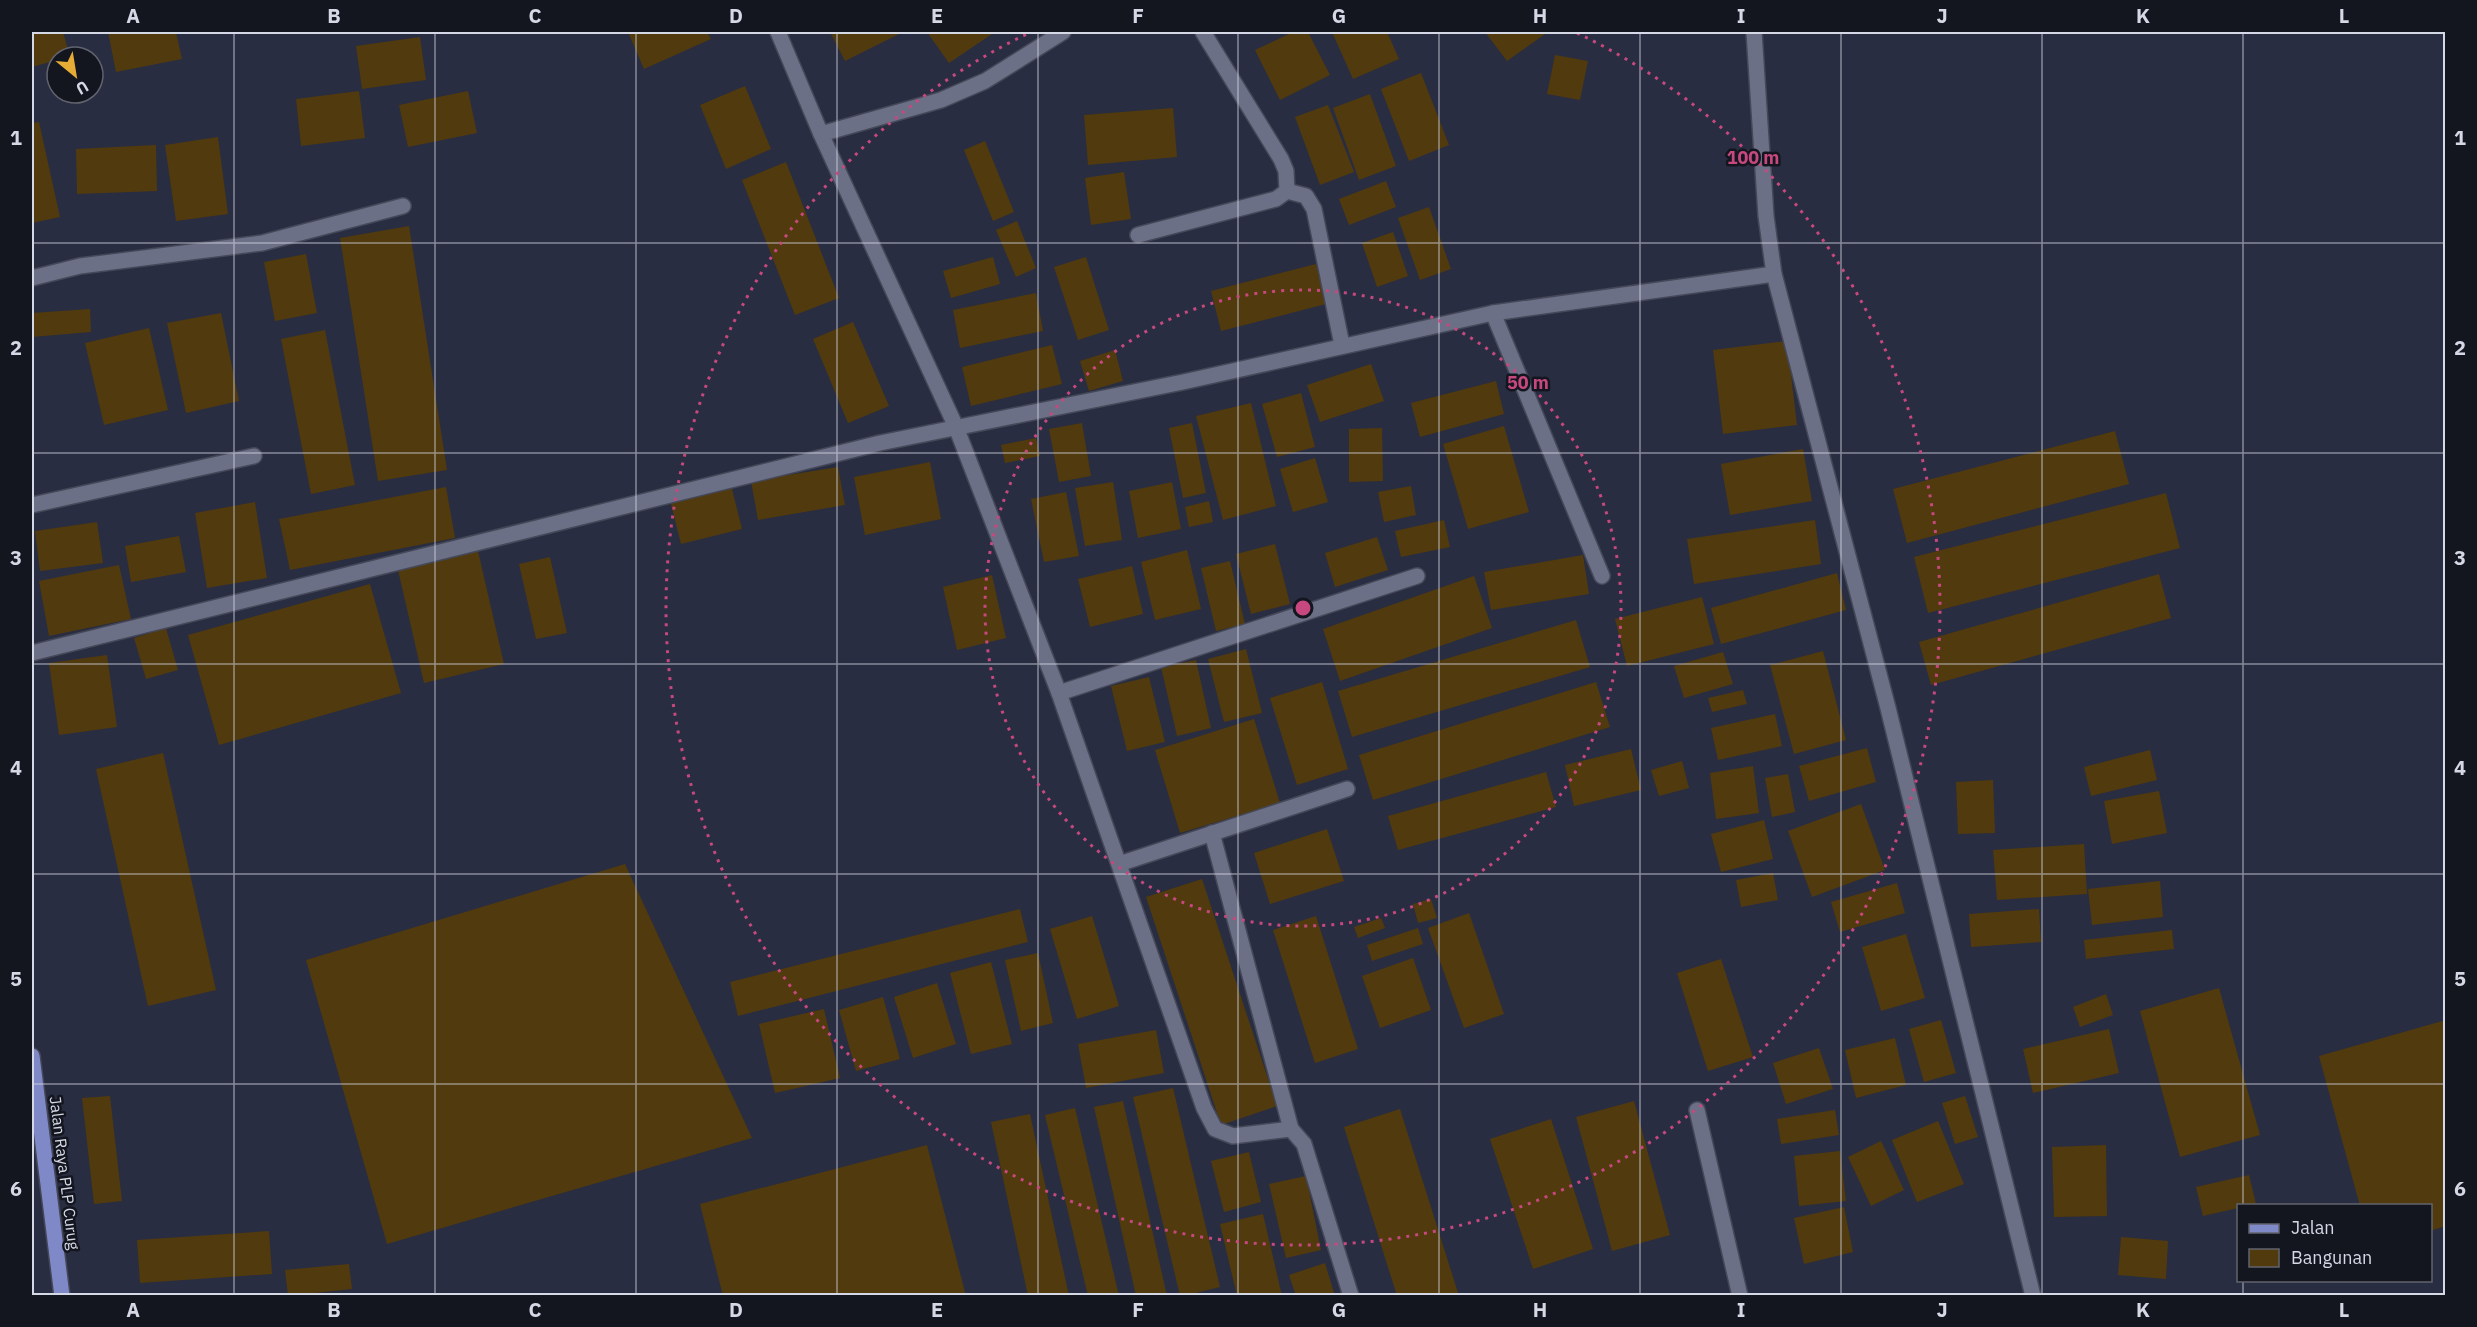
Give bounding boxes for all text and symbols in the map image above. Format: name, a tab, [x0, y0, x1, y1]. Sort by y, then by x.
text: A	[126, 2, 140, 29]
text: B	[327, 2, 341, 29]
text: C	[528, 2, 542, 29]
text: D	[729, 2, 743, 29]
text: E	[931, 2, 943, 29]
text: F	[1132, 2, 1144, 29]
text: G	[1332, 2, 1346, 29]
text: H	[1533, 2, 1547, 29]
text: I	[1737, 2, 1745, 29]
text: J	[1936, 2, 1948, 29]
text: K	[2136, 2, 2150, 29]
text: L	[2339, 2, 2349, 29]
north arrow	[45, 45, 105, 105]
text: U	[73, 77, 92, 99]
text: 1	[10, 124, 22, 151]
text: 1	[2454, 124, 2466, 151]
text: 100 m	[1727, 146, 1779, 169]
text: 2	[10, 334, 22, 361]
text: 2	[2454, 334, 2466, 361]
text: 50 m	[1507, 371, 1549, 394]
text: 3	[10, 544, 22, 571]
text: 3	[2454, 544, 2466, 571]
centre of rings	[1293, 598, 1313, 618]
text: 4	[10, 754, 22, 781]
text: 4	[2454, 754, 2466, 781]
text: 5	[10, 965, 22, 992]
text: 5	[2454, 965, 2466, 992]
street label: Jalan Raya PLP Curug	[46, 1095, 84, 1252]
text: 6	[10, 1175, 22, 1202]
text: 6	[2454, 1175, 2466, 1202]
legend	[2237, 1204, 2432, 1282]
text: Jalan	[2291, 1216, 2335, 1239]
text: Bangunan	[2291, 1246, 2372, 1269]
text: A	[126, 1296, 140, 1323]
text: B	[327, 1296, 341, 1323]
text: C	[528, 1296, 542, 1323]
text: D	[729, 1296, 743, 1323]
text: E	[931, 1296, 943, 1323]
text: F	[1132, 1296, 1144, 1323]
text: G	[1332, 1296, 1346, 1323]
text: H	[1533, 1296, 1547, 1323]
text: I	[1737, 1296, 1745, 1323]
text: J	[1936, 1296, 1948, 1323]
text: K	[2136, 1296, 2150, 1323]
text: L	[2339, 1296, 2349, 1323]

